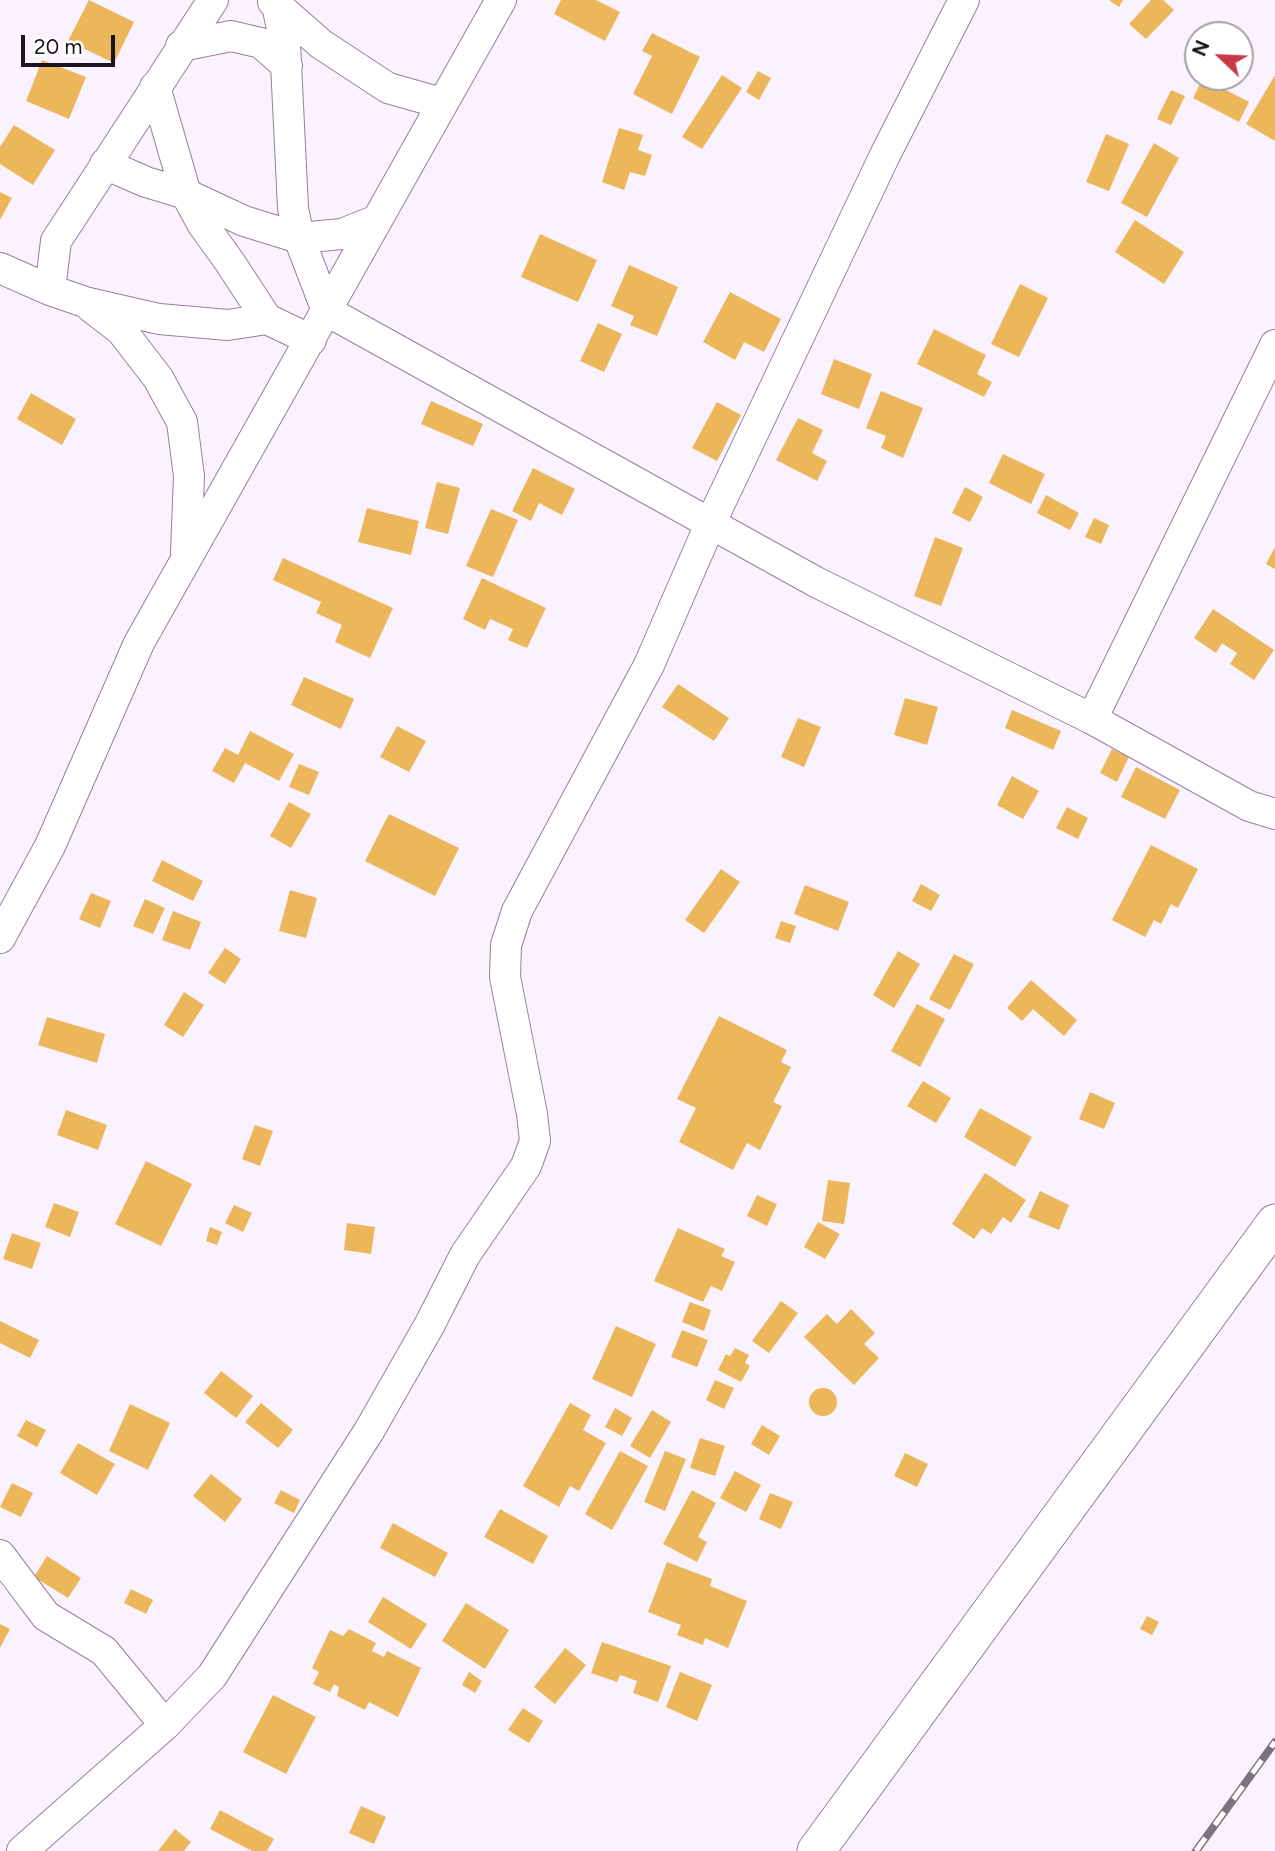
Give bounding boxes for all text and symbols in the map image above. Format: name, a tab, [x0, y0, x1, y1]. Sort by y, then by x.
scale bar	[24, 21, 119, 65]
north arrow	[1184, 21, 1254, 91]
text: 20 m	[34, 34, 82, 59]
text: N	[1188, 37, 1215, 60]

